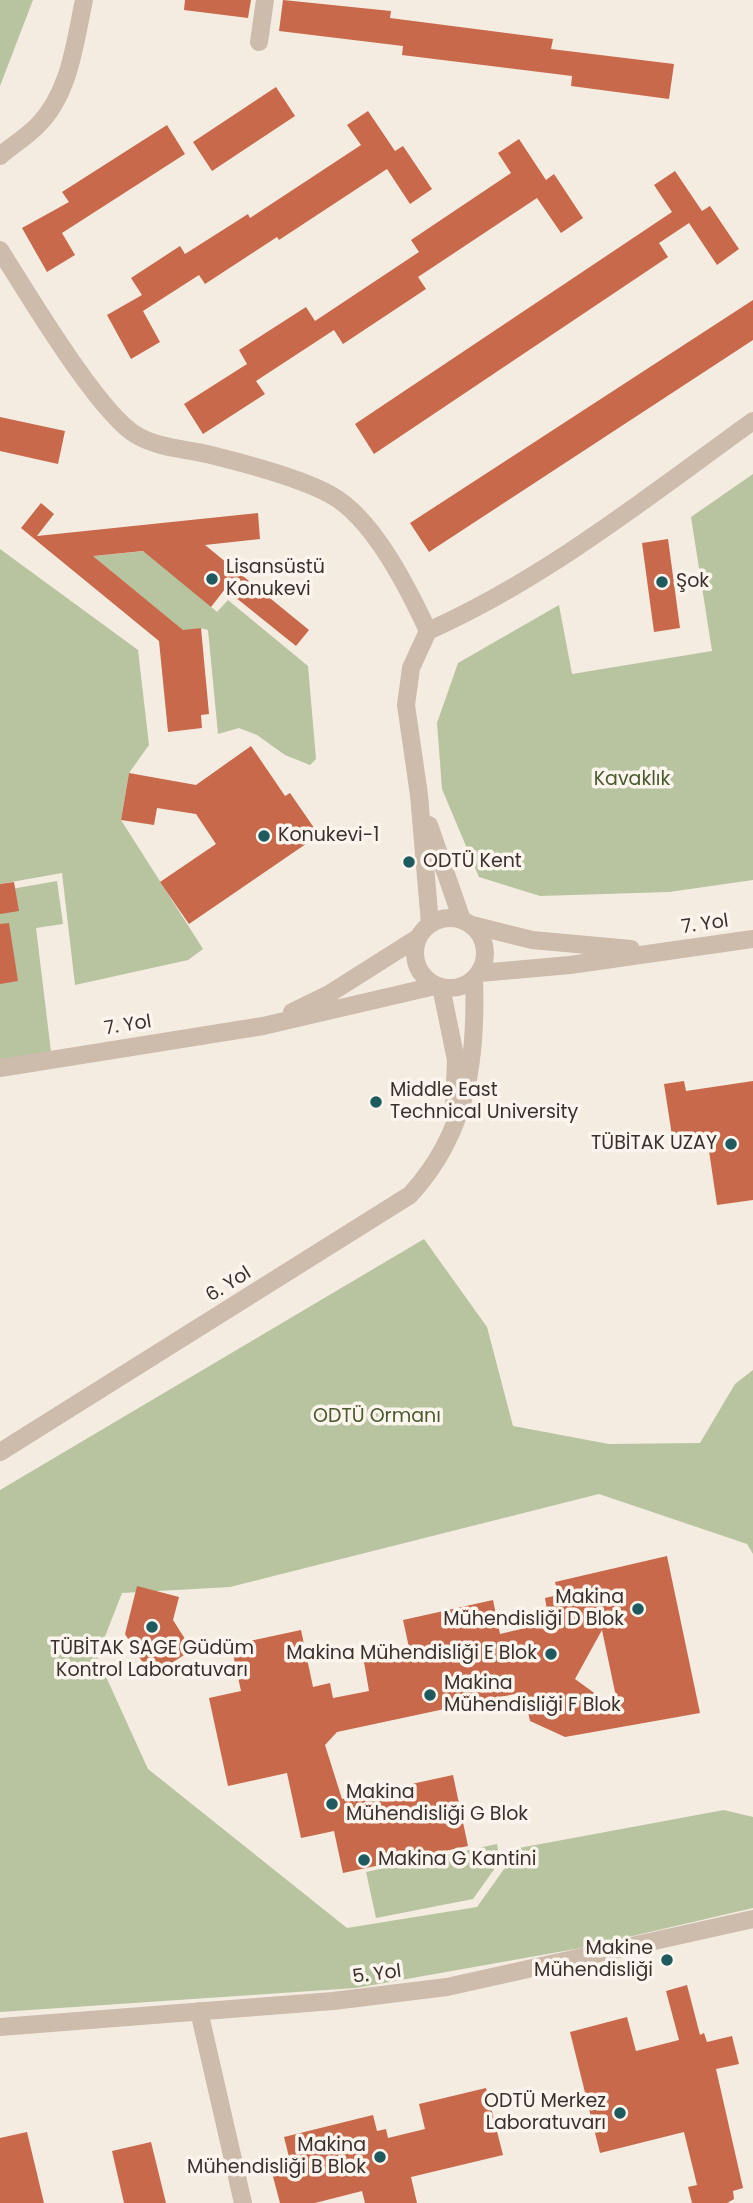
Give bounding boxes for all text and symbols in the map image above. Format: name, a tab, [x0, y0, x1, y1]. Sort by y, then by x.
place label: Lisansüstü Konukevi	[226, 557, 325, 601]
marker: Lisansüstü Konukevi	[204, 571, 220, 587]
place label: Şok	[676, 571, 709, 593]
marker: Şok	[654, 574, 670, 590]
park label: Kavaklık	[594, 769, 670, 791]
place label: Konukevi-1	[278, 825, 379, 847]
marker: Konukevi-1	[256, 828, 272, 844]
place label: ODTÜ Kent	[423, 851, 522, 873]
marker: ODTÜ Kent	[401, 854, 417, 870]
street label: 7. Yol	[680, 910, 730, 940]
street label: 7. Yol	[103, 1011, 153, 1041]
place label: Middle East Technical University	[390, 1080, 578, 1124]
marker: Middle East Technical University	[368, 1094, 384, 1110]
place label: TÜBİTAK UZAY	[591, 1133, 717, 1155]
marker: TÜBİTAK UZAY	[723, 1136, 739, 1152]
street label: 6. Yol	[202, 1262, 256, 1308]
park label: ODTÜ Ormanı	[313, 1406, 441, 1428]
place label: Makina Mühendisliği D Blok	[443, 1587, 624, 1631]
marker: Makina Mühendisliği D Blok	[630, 1601, 646, 1617]
marker: TÜBİTAK SAGE Güdüm Kontrol Laboratuvarı	[144, 1619, 160, 1635]
place label: TÜBİTAK SAGE Güdüm Kontrol Laboratuvarı	[50, 1638, 254, 1682]
place label: Makina Mühendisliği E Blok	[286, 1643, 537, 1665]
marker: Makina Mühendisliği E Blok	[543, 1646, 559, 1662]
place label: Makina Mühendisliği F Blok	[444, 1673, 621, 1717]
marker: Makina Mühendisliği F Blok	[422, 1687, 438, 1703]
place label: Makina Mühendisliği G Blok	[346, 1782, 528, 1826]
marker: Makina Mühendisliği G Blok	[324, 1796, 340, 1812]
place label: Makina G Kantini	[378, 1849, 536, 1871]
marker: Makina G Kantini	[356, 1852, 372, 1868]
place label: Makine Mühendisliği	[534, 1938, 653, 1982]
marker: Makine Mühendisliği	[659, 1952, 675, 1968]
street label: 5. Yol	[351, 1961, 403, 1989]
place label: ODTÜ Merkez Laboratuvarı	[484, 2091, 606, 2135]
marker: ODTÜ Merkez Laboratuvarı	[612, 2105, 628, 2121]
place label: Makina Mühendisliği B Blok	[187, 2135, 366, 2179]
marker: Makina Mühendisliği B Blok	[372, 2149, 388, 2165]

